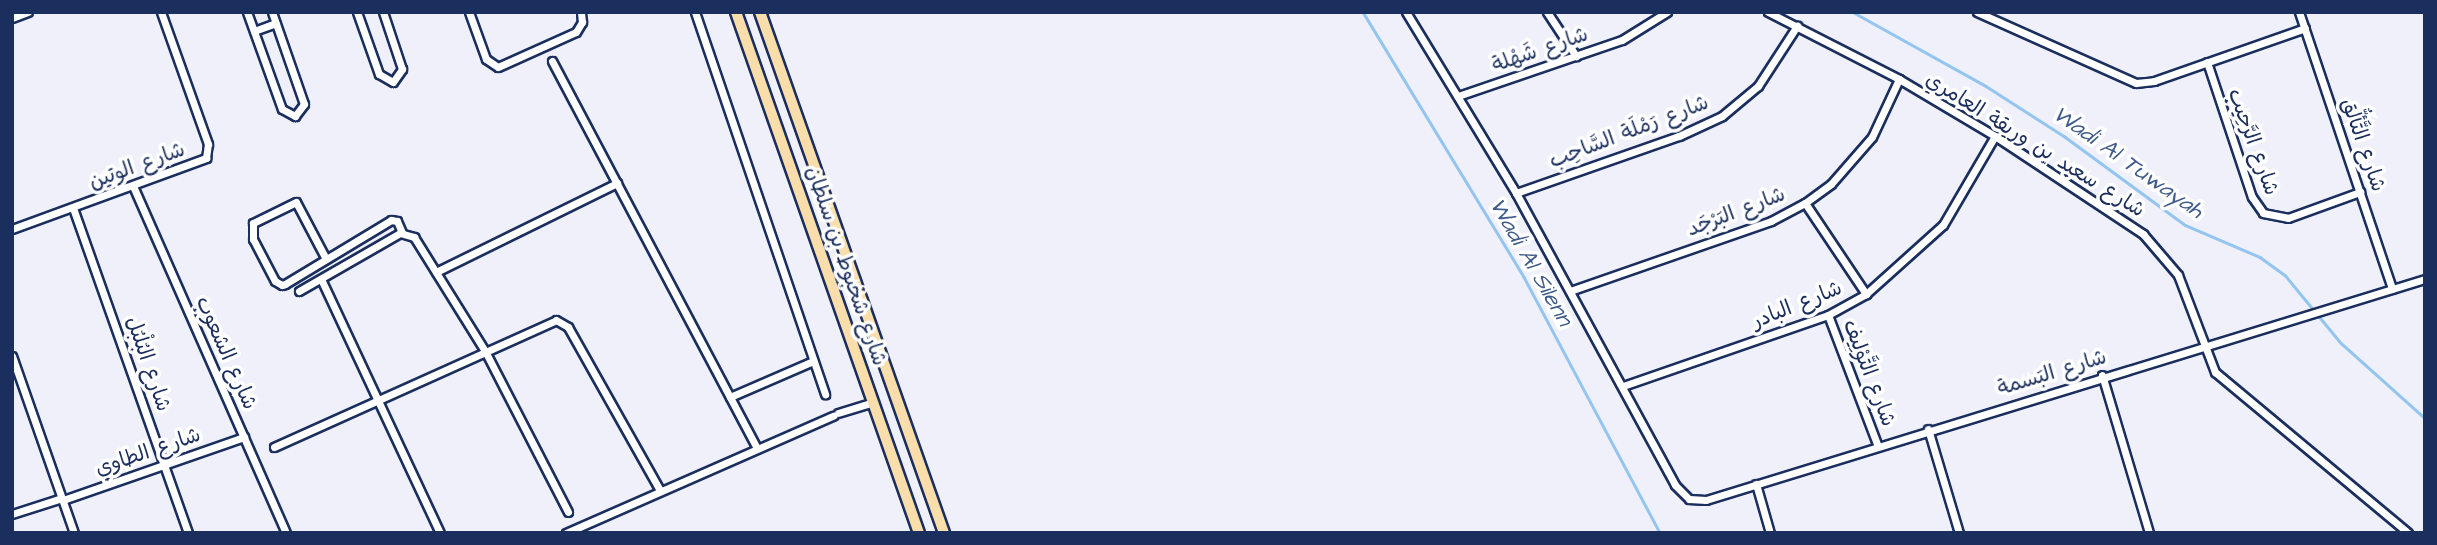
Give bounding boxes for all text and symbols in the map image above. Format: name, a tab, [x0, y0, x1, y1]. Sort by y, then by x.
street label: شارع شَهْلة	[1489, 22, 1591, 78]
street label: شارع سعيد بن وريقة العامري	[1921, 67, 2149, 223]
street label: شارع الرَّحِيب	[2222, 85, 2284, 199]
street label: شارع رَمْلَة السَّاحِب	[1546, 90, 1712, 174]
street label: شارع التَّألُّق	[2335, 95, 2391, 195]
water label: Wadi Al Tuwayah	[2047, 100, 2209, 224]
street label: شارع الوتين	[86, 137, 188, 195]
street label: شارع شخبوط بن سلطان	[800, 163, 892, 369]
street label: شارع البَرْجَد	[1683, 182, 1789, 242]
water label: Wadi Al Silenn	[1483, 193, 1579, 331]
street label: شارع البادر	[1748, 276, 1846, 334]
street label: شارع الشعوب	[190, 292, 262, 414]
street label: شارع البُلْبُل	[120, 313, 176, 415]
street label: شارع التَّوْلِيف	[1837, 316, 1901, 430]
street label: شارع البَسمة	[1994, 344, 2110, 402]
street label: شارع الطاوي	[92, 422, 204, 482]

